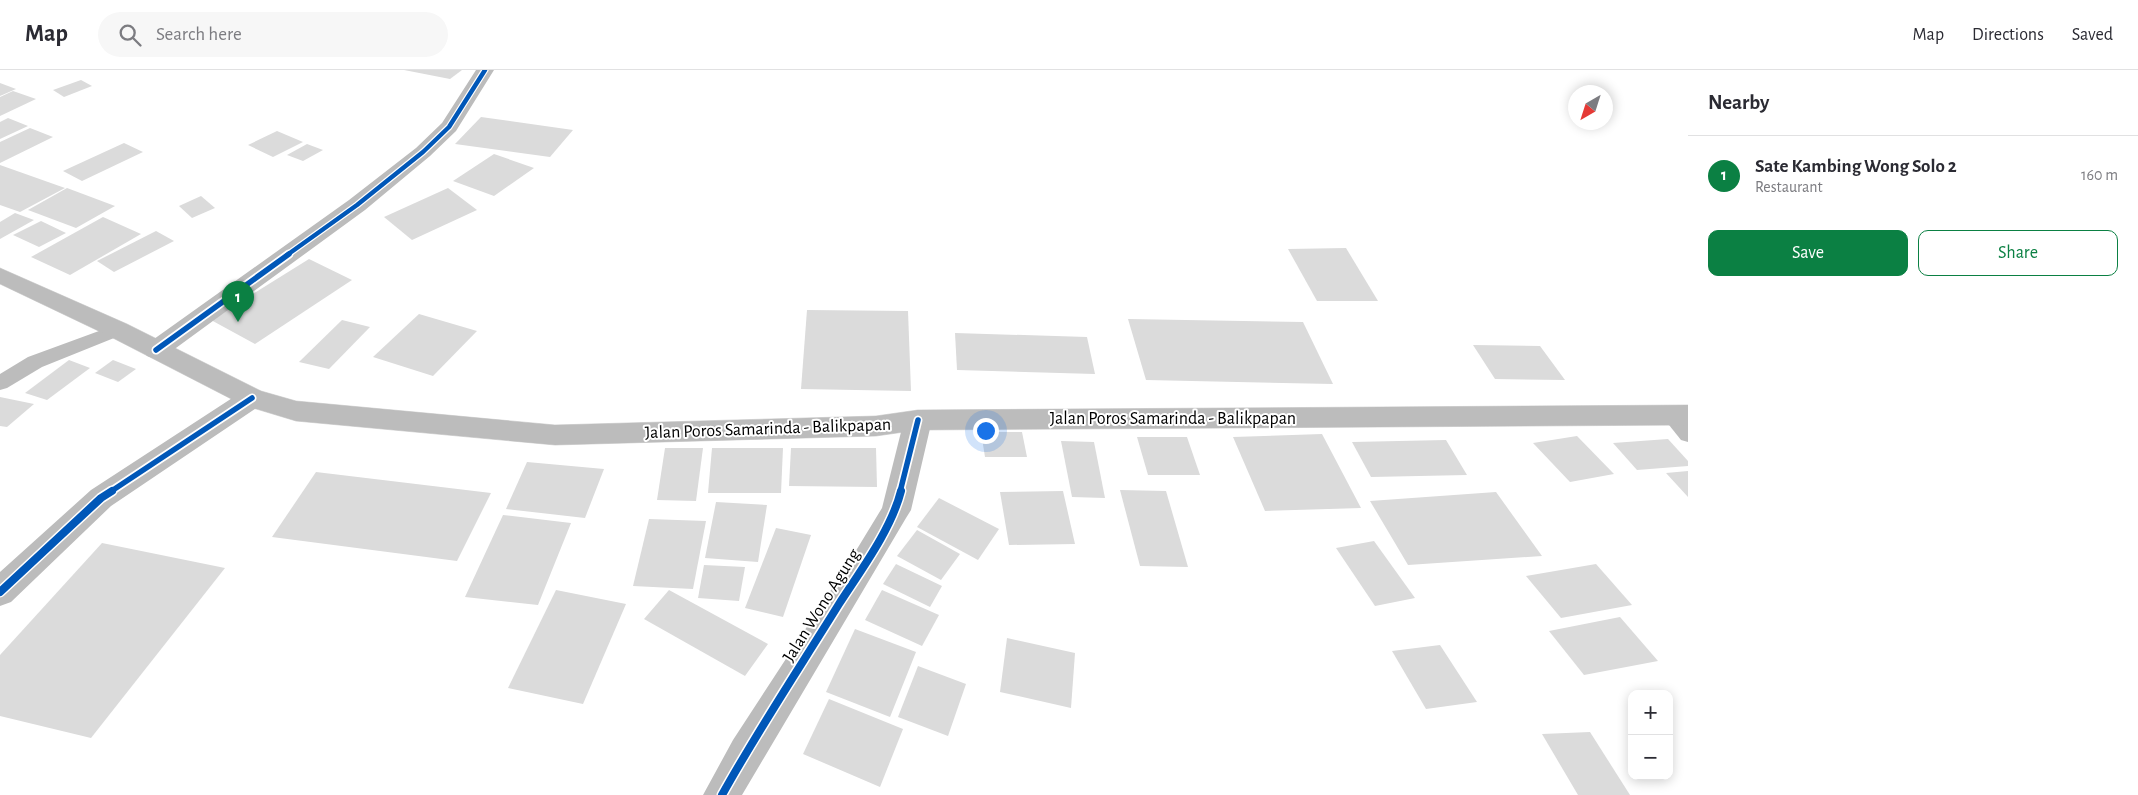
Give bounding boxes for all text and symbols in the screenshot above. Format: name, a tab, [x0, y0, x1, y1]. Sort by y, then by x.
search box	[98, 12, 448, 57]
icon: search	[116, 21, 144, 49]
text: Map	[25, 22, 68, 46]
text: Search here	[156, 25, 242, 44]
text: Map	[1913, 26, 1944, 44]
text: Directions	[1972, 26, 2044, 44]
text: Saved	[2072, 26, 2113, 44]
north arrow	[1568, 85, 1613, 130]
text: Nearby	[1708, 92, 1769, 113]
text: Sate Kambing Wong Solo 2	[1755, 157, 1957, 176]
text: 1	[1721, 167, 1727, 183]
text: 160 m	[2081, 167, 2118, 183]
text: Restaurant	[1755, 179, 1823, 195]
button: Save	[1708, 230, 1908, 276]
button: Share	[1918, 230, 2118, 276]
pin: 1	[222, 281, 254, 322]
street label: Jalan Poros Samarinda - Balikpapan	[1050, 410, 1296, 428]
street label: Jalan Poros Samarinda - Balikpapan	[645, 416, 891, 442]
your location	[973, 418, 999, 444]
street label: Jalan Wono Agung	[780, 546, 864, 665]
map controls	[1628, 690, 1673, 780]
button: +	[1628, 690, 1673, 735]
button: −	[1628, 735, 1673, 780]

